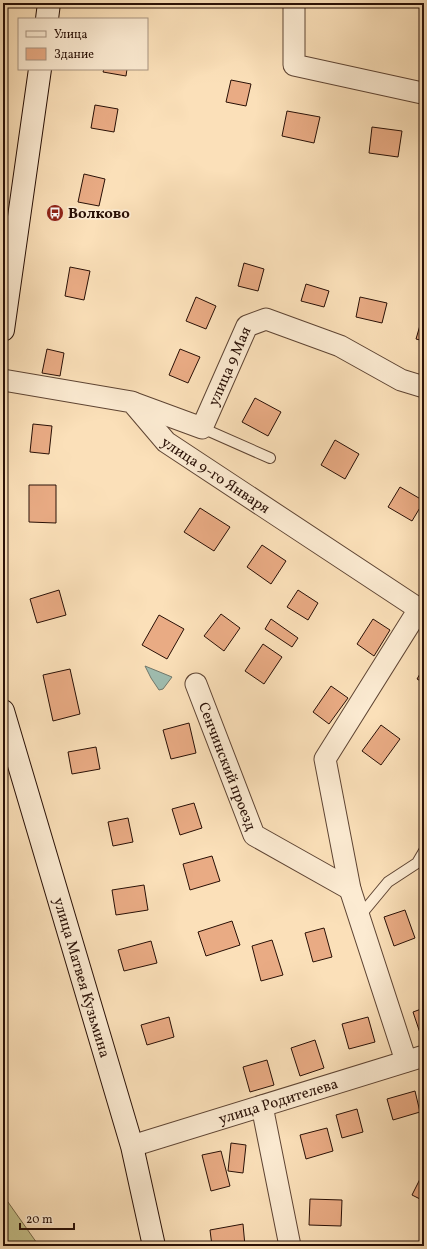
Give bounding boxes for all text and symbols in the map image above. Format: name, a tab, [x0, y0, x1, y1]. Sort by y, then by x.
legend	[18, 18, 148, 70]
text: Улица	[54, 27, 87, 43]
text: Здание	[54, 47, 94, 63]
bus stop icon: Волково	[45, 203, 65, 223]
place label: Волково	[68, 204, 130, 225]
street label: улица 9 Мая	[204, 324, 257, 410]
street label: улица 9-го Января	[156, 432, 274, 520]
street label: Сенчинский проезд	[192, 699, 260, 834]
street label: улица Матвея Кузьмина	[47, 895, 114, 1061]
street label: улица Родителева	[216, 1074, 341, 1131]
scale bar	[20, 1205, 74, 1231]
text: 20 m	[26, 1212, 53, 1228]

